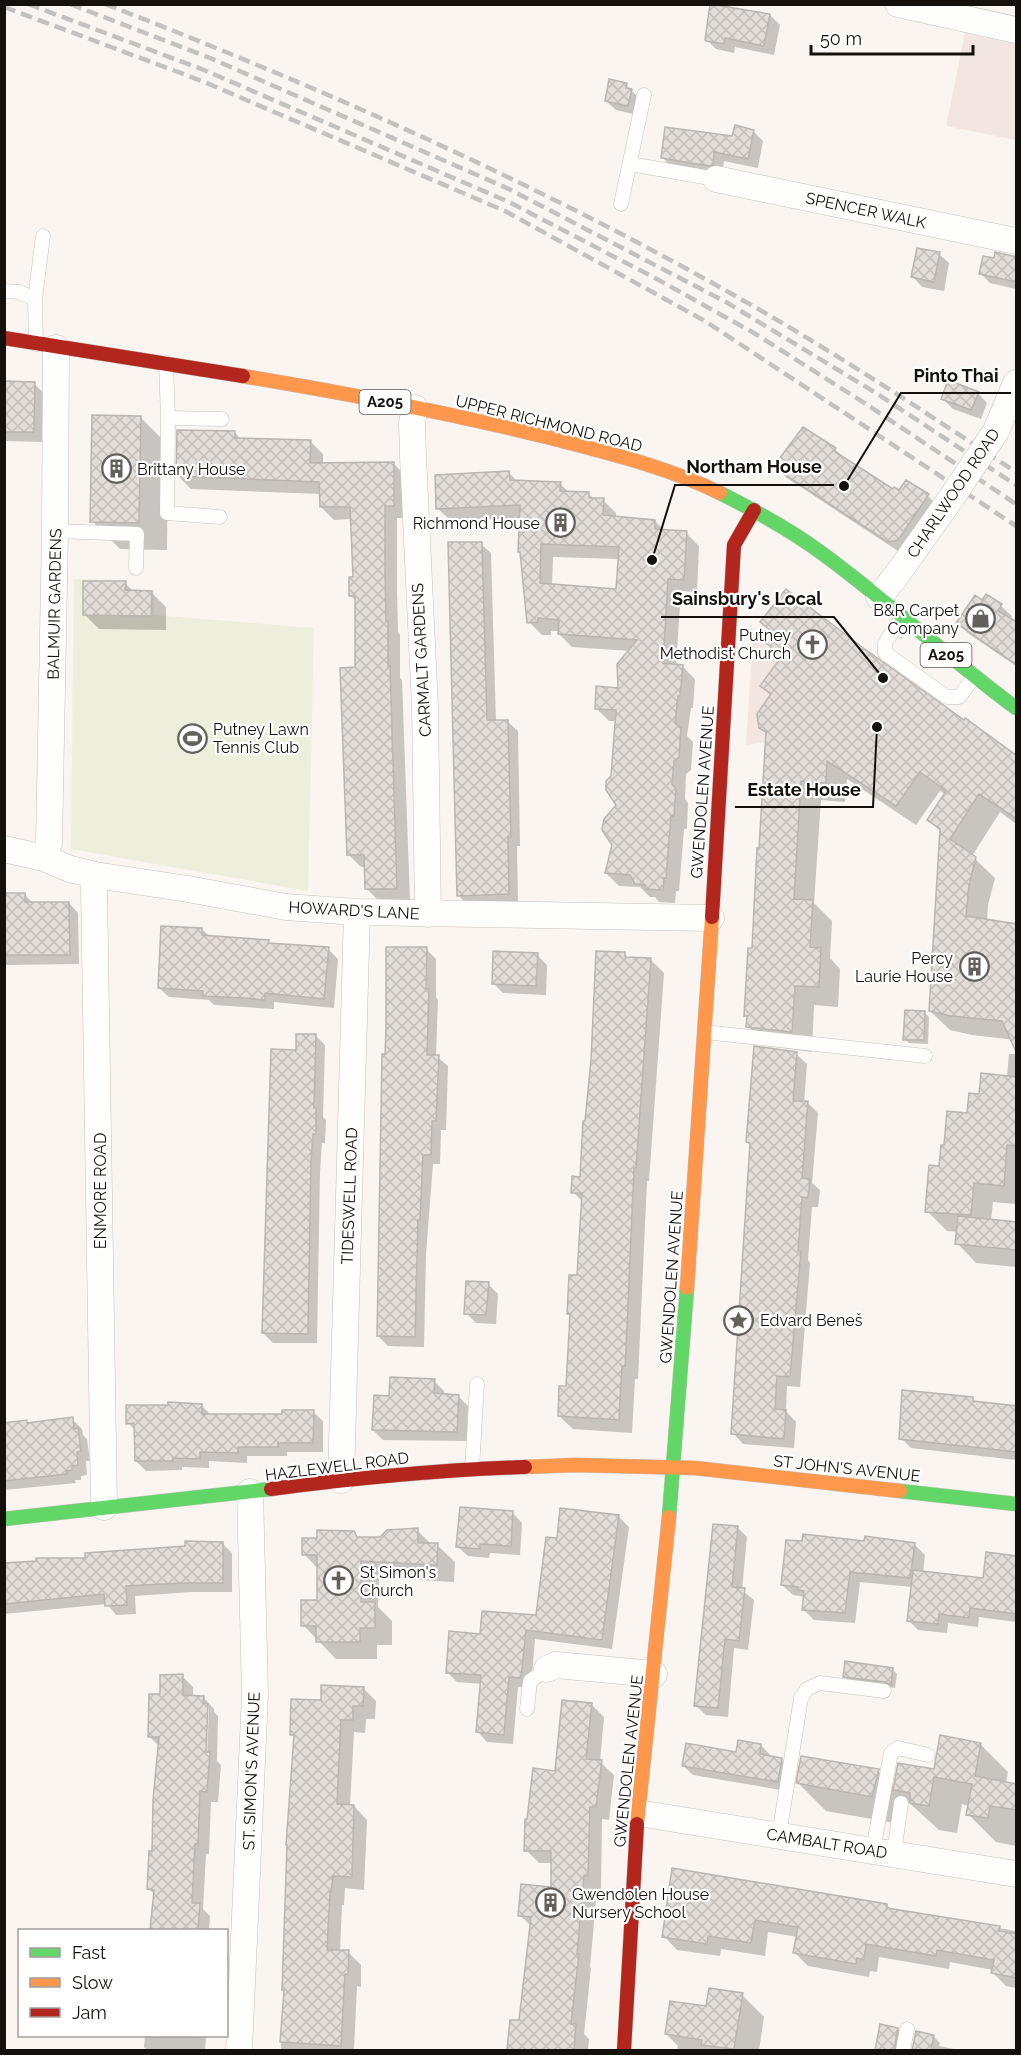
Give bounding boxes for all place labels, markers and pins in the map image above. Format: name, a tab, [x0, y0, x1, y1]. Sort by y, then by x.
callout: Pinto Thai	[901, 357, 1011, 393]
callout: Northam House	[675, 449, 834, 485]
building icon: Brittany House	[100, 453, 132, 485]
place label: Brittany House	[137, 460, 246, 479]
building icon: Richmond House	[545, 507, 577, 539]
place label: Richmond House	[413, 514, 540, 533]
callout: Sainsbury's Local	[661, 581, 834, 617]
place label: B&R Carpet Company	[873, 601, 960, 638]
shop icon: B&R Carpet Company	[964, 603, 996, 635]
place label: Putney Methodist Church	[660, 626, 791, 663]
church icon: Putney Methodist Church	[796, 628, 828, 660]
place label: Putney Lawn Tennis Club	[213, 720, 309, 757]
sports icon: Putney Lawn Tennis Club	[176, 722, 208, 754]
callout: Estate House	[735, 771, 873, 807]
place label: Percy Laurie House	[855, 949, 953, 986]
building icon: Percy Laurie House	[958, 951, 990, 983]
place icon: Edvard Beneš	[723, 1304, 755, 1336]
place label: Edvard Beneš	[760, 1311, 863, 1330]
place label: St Simon's Church	[360, 1563, 437, 1600]
church icon: St Simon's Church	[323, 1565, 355, 1597]
place label: Gwendolen House Nursery School	[572, 1885, 709, 1922]
building icon: Gwendolen House Nursery School	[535, 1887, 567, 1919]

